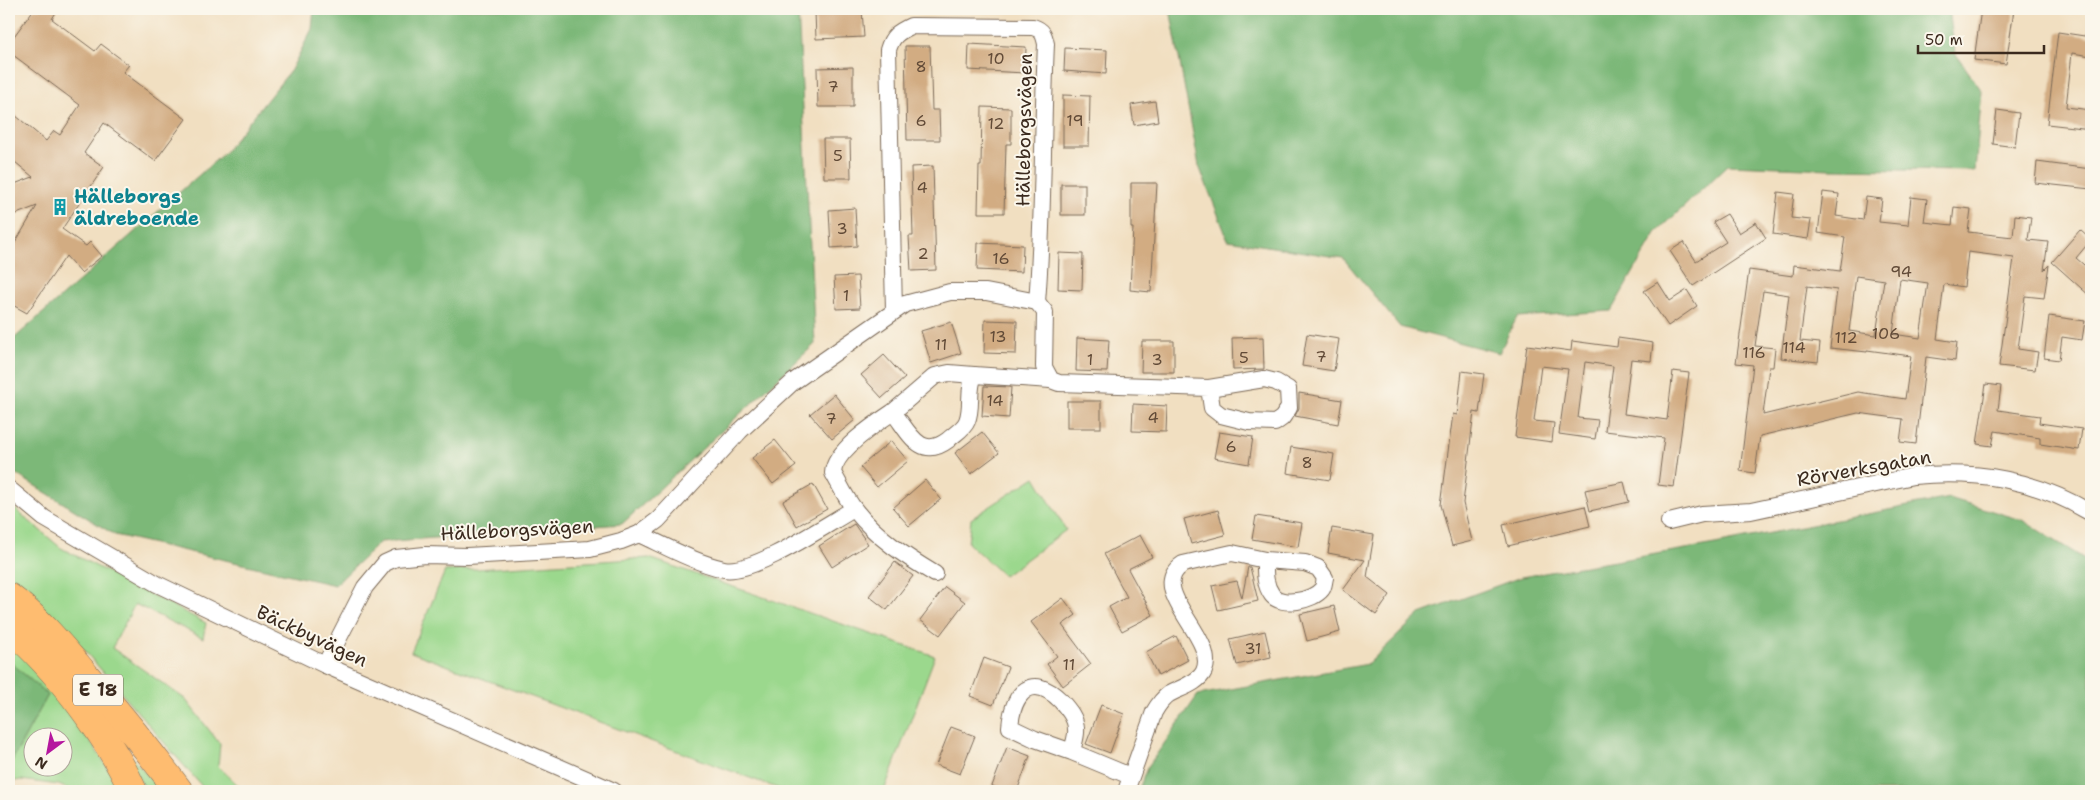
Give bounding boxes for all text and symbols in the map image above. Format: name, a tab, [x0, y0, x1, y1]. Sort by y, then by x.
scale bar	[1918, 22, 2044, 54]
text: 50 m	[1925, 30, 1963, 50]
house number: 10	[987, 48, 1005, 69]
street label: Hälleborgsvägen	[1010, 53, 1038, 207]
house number: 8	[915, 56, 927, 77]
house number: 7	[827, 76, 839, 97]
house number: 6	[915, 110, 927, 131]
house number: 19	[1066, 110, 1084, 131]
house number: 12	[987, 113, 1005, 134]
house number: 5	[833, 145, 843, 166]
house number: 4	[916, 177, 928, 198]
place label: Hälleborgs äldreboende	[74, 184, 199, 231]
building icon: Hälleborgs äldreboende	[50, 197, 70, 217]
house number: 3	[836, 218, 848, 239]
house number: 2	[917, 243, 929, 264]
house number: 16	[992, 248, 1010, 269]
house number: 94	[1890, 261, 1912, 282]
house number: 1	[843, 285, 849, 306]
house number: 106	[1872, 323, 1900, 344]
house number: 13	[989, 326, 1007, 347]
house number: 112	[1834, 327, 1858, 348]
house number: 11	[935, 334, 947, 355]
house number: 114	[1782, 337, 1806, 358]
house number: 116	[1742, 342, 1766, 363]
house number: 7	[1315, 346, 1327, 367]
house number: 5	[1239, 347, 1249, 368]
house number: 1	[1087, 349, 1093, 370]
house number: 3	[1151, 349, 1163, 370]
house number: 14	[986, 390, 1004, 411]
house number: 4	[1147, 407, 1159, 428]
house number: 7	[825, 408, 837, 429]
house number: 6	[1225, 436, 1237, 457]
street label: Rörverksgatan	[1795, 444, 1933, 492]
house number: 8	[1301, 452, 1313, 473]
street label: Hälleborgsvägen	[440, 514, 594, 546]
street label: Bäckbyvägen	[252, 599, 372, 673]
house number: 31	[1244, 638, 1262, 659]
house number: 11	[1063, 654, 1075, 675]
road number: E 18	[73, 674, 123, 706]
north arrow	[22, 728, 72, 778]
text: N	[32, 752, 51, 774]

